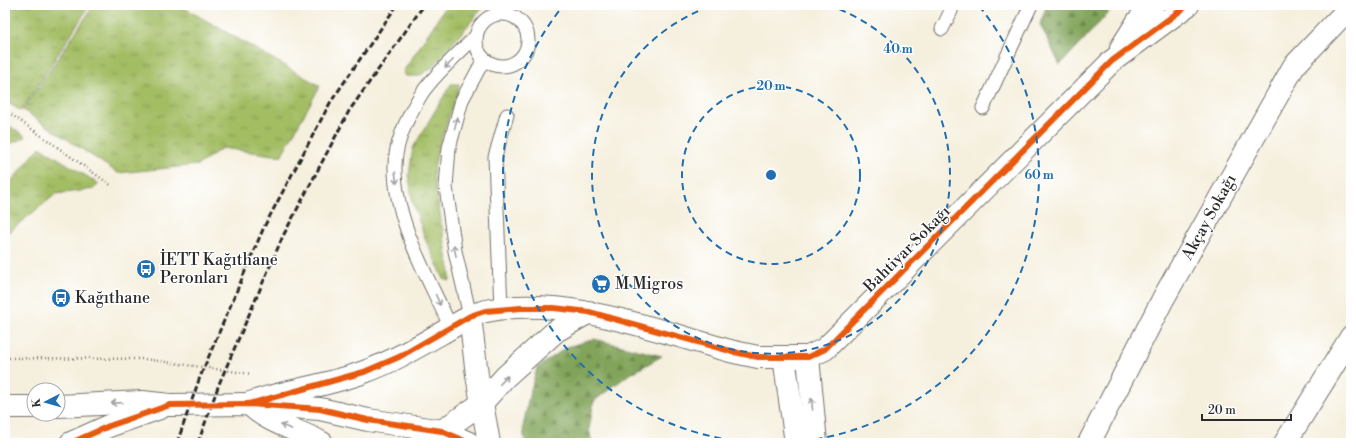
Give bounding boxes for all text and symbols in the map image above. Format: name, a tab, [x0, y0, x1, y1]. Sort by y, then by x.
text: 40 m	[883, 42, 913, 57]
one-way arrow	[444, 59, 453, 69]
text: 20 m	[756, 79, 786, 94]
one-way arrow	[453, 116, 460, 129]
centre of rings	[764, 168, 778, 182]
text: 60 m	[1024, 168, 1054, 183]
one-way arrow	[392, 171, 400, 184]
street label: Akçay Sokağı	[1177, 171, 1241, 264]
street label: Bahtiyar Sokağı	[859, 201, 955, 297]
one-way arrow	[451, 245, 459, 258]
place label: İETT Kağıthane Peronları	[160, 248, 278, 288]
bus stop icon: İETT Kağıthane Peronları	[135, 258, 157, 280]
supermarket icon: M Migros	[590, 273, 612, 295]
place label: M Migros	[615, 274, 683, 294]
bus stop icon: Kağıthane	[50, 287, 72, 309]
place label: Kağıthane	[75, 288, 150, 308]
one-way arrow	[435, 293, 442, 305]
one-way arrow	[499, 375, 508, 385]
north arrow	[26, 382, 66, 422]
scale bar	[1202, 396, 1291, 422]
text: K	[30, 397, 44, 408]
one-way arrow	[809, 398, 816, 411]
one-way arrow	[111, 399, 124, 407]
text: 20 m	[1208, 403, 1236, 418]
one-way arrow	[280, 423, 293, 430]

